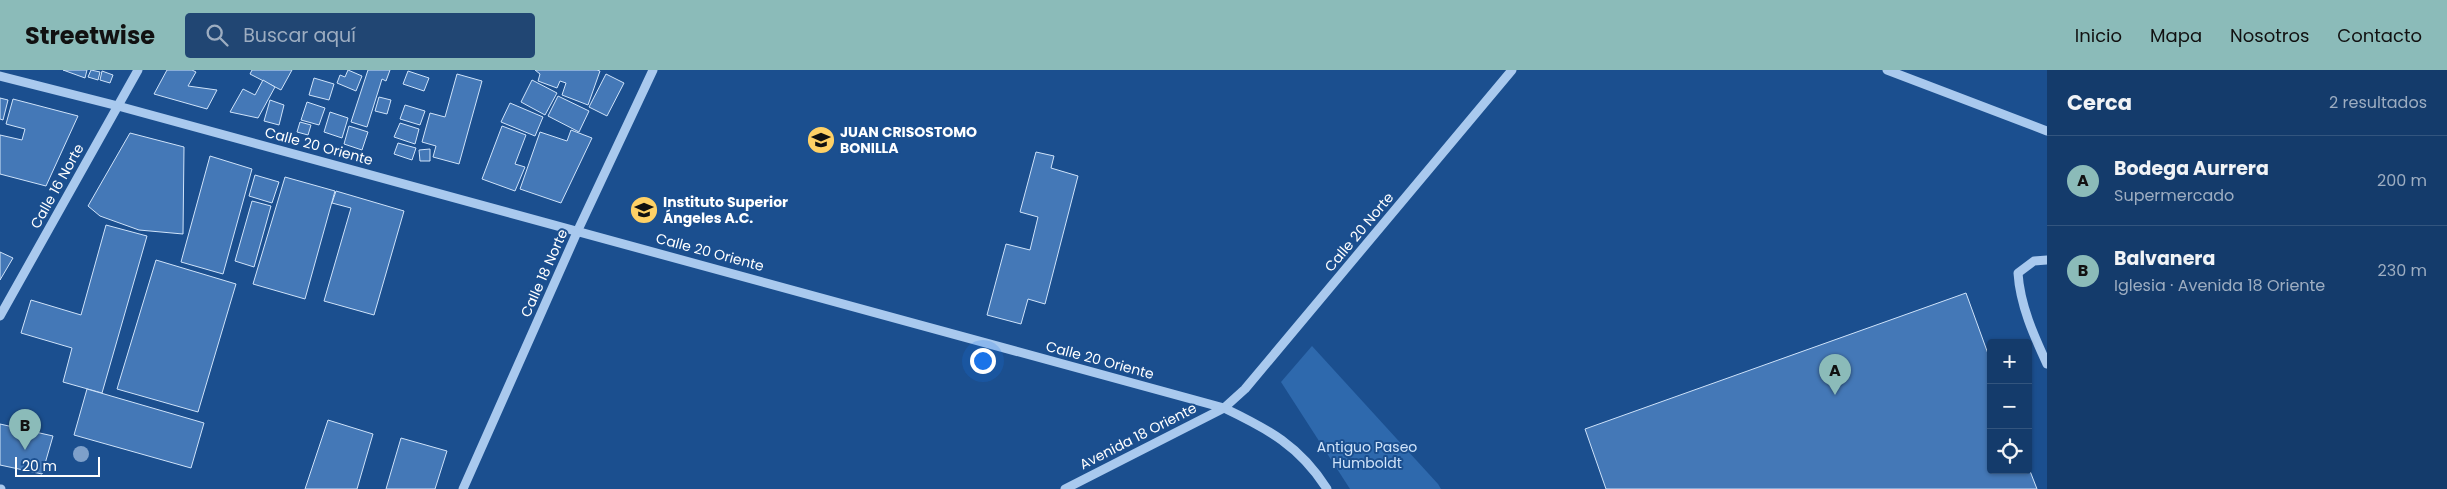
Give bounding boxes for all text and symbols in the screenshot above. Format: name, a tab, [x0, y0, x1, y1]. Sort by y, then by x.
search box	[185, 13, 535, 58]
text: Streetwise	[25, 19, 155, 52]
icon: search	[203, 21, 231, 49]
text: Buscar aquí	[243, 22, 356, 49]
text: Inicio	[2075, 23, 2122, 48]
text: Mapa	[2150, 23, 2202, 48]
text: Nosotros	[2230, 23, 2309, 48]
text: Contacto	[2337, 23, 2422, 48]
text: Cerca	[2067, 88, 2132, 117]
text: 2 resultados	[2329, 91, 2427, 114]
street label: Calle 20 Oriente	[263, 122, 376, 170]
place label: JUAN CRISOSTOMO BONILLA	[840, 122, 977, 158]
school or university icon: JUAN CRISOSTOMO BONILLA	[806, 125, 836, 155]
street label: Calle 16 Norte	[25, 140, 89, 232]
text: Bodega Aurrera	[2114, 155, 2269, 182]
text: A	[2077, 169, 2089, 192]
text: 200 m	[2377, 169, 2427, 192]
text: Supermercado	[2114, 184, 2234, 207]
street label: Calle 20 Norte	[1320, 188, 1398, 276]
place label: Instituto Superior Ángeles A.C.	[663, 192, 788, 228]
school or university icon: Instituto Superior Ángeles A.C.	[629, 195, 659, 225]
street label: Calle 18 Norte	[516, 226, 572, 320]
street label: Calle 20 Oriente	[654, 228, 767, 276]
text: Balvanera	[2114, 245, 2215, 272]
text: B	[2078, 259, 2088, 282]
text: 230 m	[2378, 259, 2427, 282]
text: Iglesia · Avenida 18 Oriente	[2114, 274, 2325, 297]
street label: Calle 20 Oriente	[1044, 336, 1157, 384]
map controls	[1987, 339, 2032, 474]
button: +	[1987, 339, 2032, 384]
your location	[970, 348, 996, 374]
pin: A	[1819, 354, 1851, 395]
button: −	[1987, 384, 2032, 429]
street label: Avenida 18 Oriente	[1076, 398, 1200, 474]
pin: B	[9, 409, 41, 450]
button: locate	[1987, 429, 2032, 474]
park label: Antiguo Paseo Humboldt	[1317, 437, 1417, 473]
scale bar	[15, 454, 100, 477]
text: 20 m	[22, 456, 57, 476]

